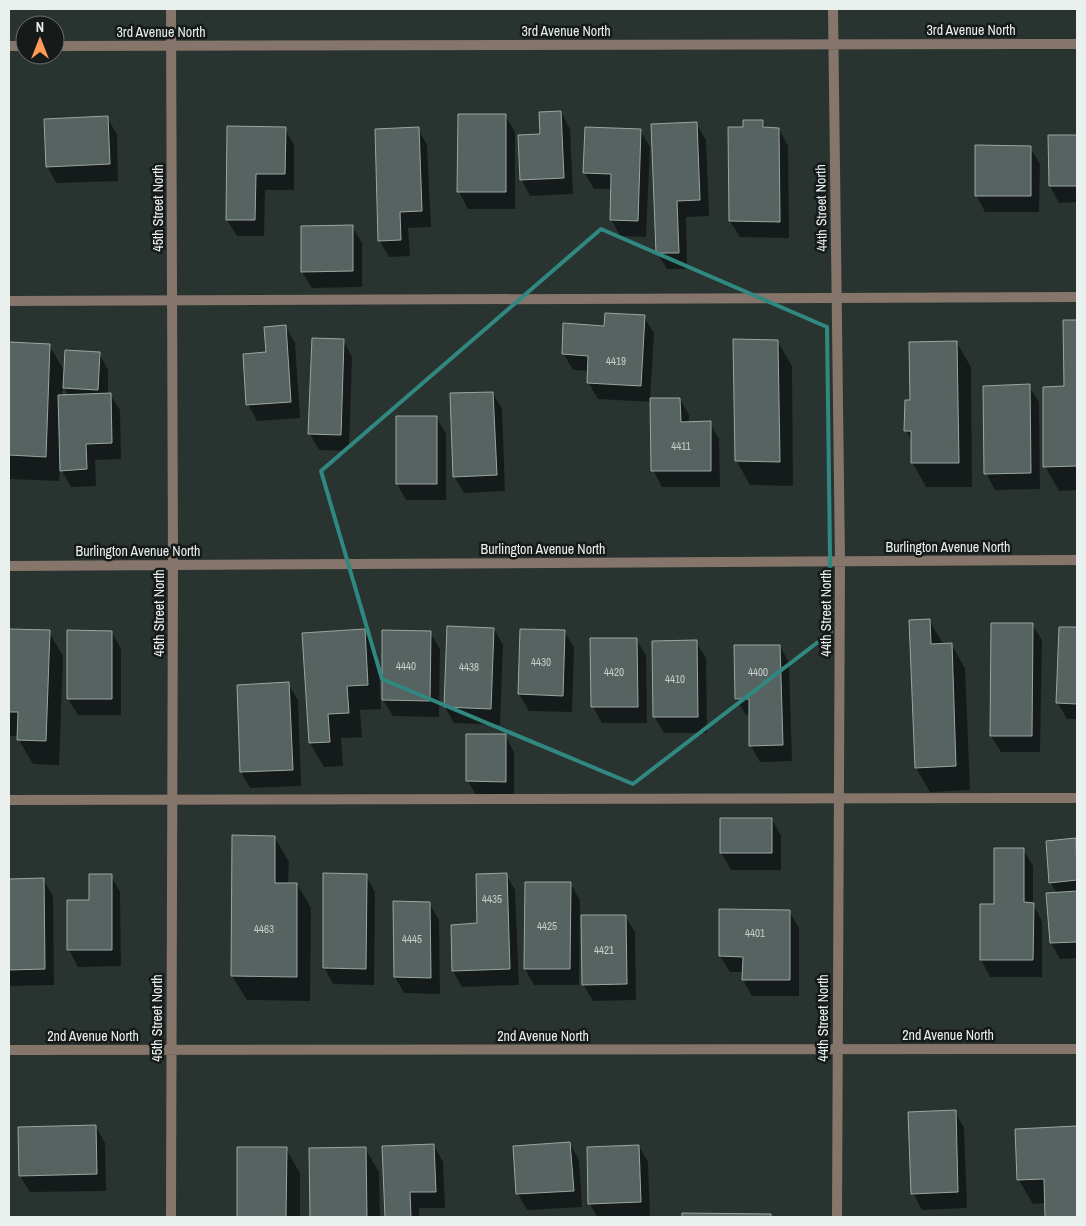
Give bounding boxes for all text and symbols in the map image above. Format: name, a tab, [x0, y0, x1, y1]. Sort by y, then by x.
north arrow	[15, 15, 65, 65]
text: N	[36, 18, 44, 36]
street label: 3rd Avenue North	[926, 21, 1016, 39]
street label: 3rd Avenue North	[521, 22, 611, 40]
street label: 3rd Avenue North	[116, 23, 206, 41]
street label: 45th Street North	[149, 164, 167, 252]
street label: 44th Street North	[811, 164, 831, 252]
house number: 4419	[606, 354, 626, 368]
house number: 4411	[671, 439, 691, 453]
street label: Burlington Avenue North	[886, 538, 1010, 556]
street label: Burlington Avenue North	[481, 540, 605, 558]
street label: Burlington Avenue North	[76, 542, 200, 560]
street label: 45th Street North	[150, 569, 168, 657]
street label: 44th Street North	[817, 569, 835, 657]
house number: 4430	[531, 655, 551, 669]
house number: 4440	[396, 659, 416, 673]
house number: 4438	[459, 660, 479, 674]
house number: 4420	[604, 665, 624, 679]
house number: 4400	[748, 665, 768, 679]
house number: 4410	[665, 672, 685, 686]
house number: 4435	[482, 892, 502, 906]
house number: 4425	[537, 919, 557, 933]
house number: 4463	[254, 922, 274, 936]
house number: 4401	[745, 926, 765, 940]
house number: 4445	[402, 932, 422, 946]
house number: 4421	[594, 943, 614, 957]
street label: 45th Street North	[148, 974, 166, 1062]
street label: 44th Street North	[814, 974, 832, 1062]
street label: 2nd Avenue North	[902, 1026, 994, 1044]
street label: 2nd Avenue North	[47, 1027, 139, 1045]
street label: 2nd Avenue North	[497, 1027, 589, 1045]

